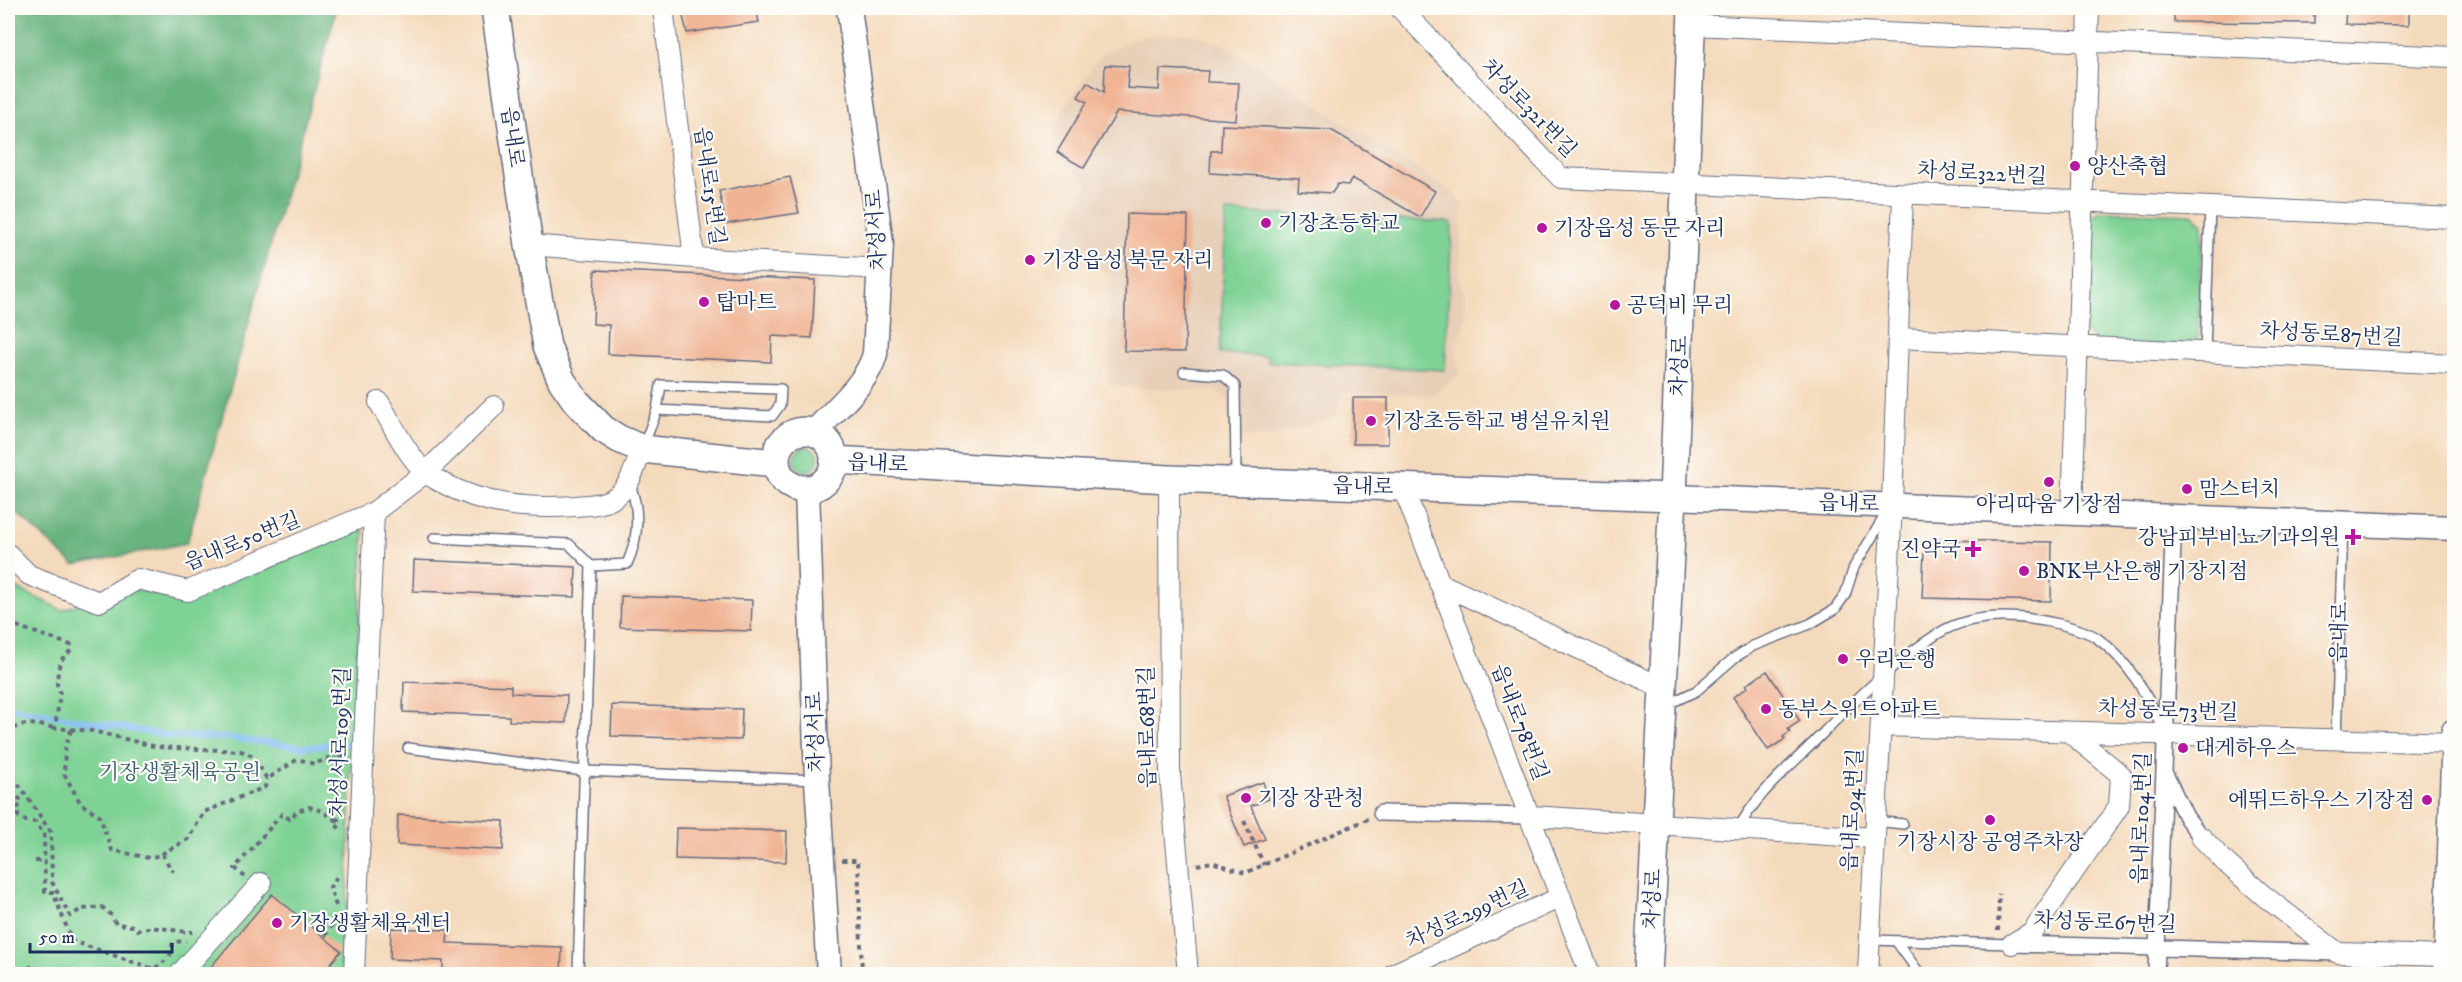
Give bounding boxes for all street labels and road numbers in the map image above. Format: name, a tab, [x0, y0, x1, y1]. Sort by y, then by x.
street label: 차성로321번길	[1475, 54, 1582, 164]
street label: 읍내로	[495, 105, 529, 169]
street label: 읍내로15번길	[688, 125, 730, 247]
street label: 차성로322번길	[1916, 158, 2047, 190]
street label: 차성서로	[861, 189, 893, 271]
street label: 차성동로87번길	[2259, 318, 2403, 352]
street label: 차성로	[1666, 335, 1694, 397]
street label: 읍내로	[847, 449, 909, 479]
street label: 읍내로	[1332, 473, 1394, 501]
street label: 읍내로	[1818, 490, 1880, 518]
street label: 읍내로50번길	[180, 507, 304, 577]
street label: 읍내로	[2326, 601, 2354, 663]
street label: 읍내로78번길	[1485, 660, 1553, 784]
street label: 읍내로68번길	[1134, 665, 1162, 789]
street label: 차성서로109번길	[325, 666, 357, 818]
street label: 차성서로	[802, 691, 830, 773]
street label: 차성동로73번길	[2097, 696, 2239, 726]
street label: 읍내로94번길	[1837, 747, 1869, 873]
street label: 읍내로104번길	[2127, 751, 2157, 885]
street label: 차성로	[1638, 868, 1668, 930]
street label: 차성로299번길	[1402, 875, 1533, 955]
street label: 차성동로67번길	[2033, 907, 2177, 938]

